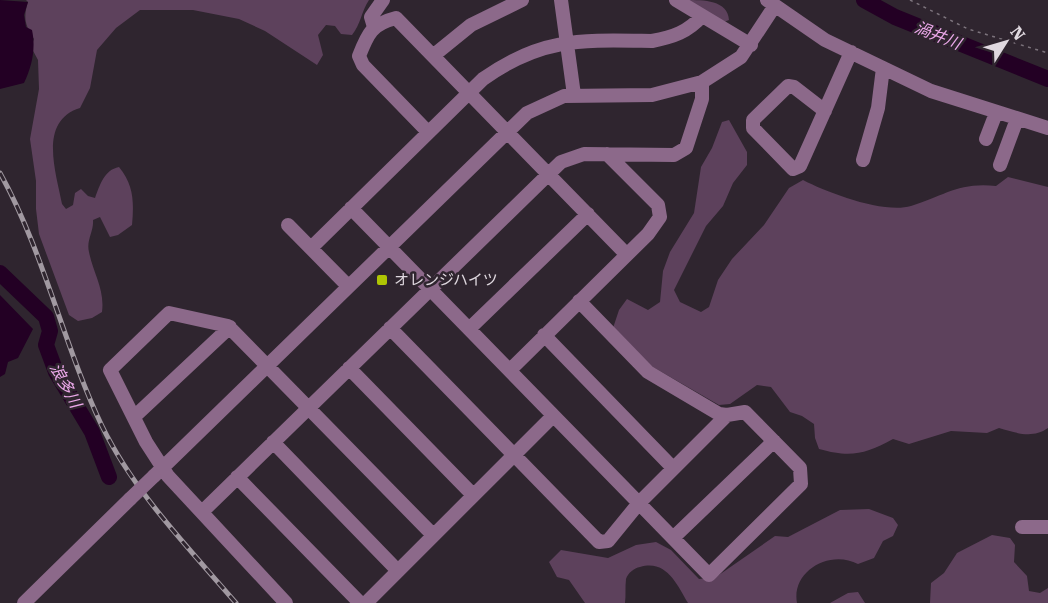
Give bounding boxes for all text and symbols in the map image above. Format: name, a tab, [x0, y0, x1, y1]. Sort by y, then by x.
north arrow	[976, 12, 1036, 72]
water label: 渦井川	[912, 18, 965, 54]
text: N	[1006, 23, 1029, 44]
place label: オレンジハイツ	[394, 271, 498, 289]
marker: オレンジハイツ	[375, 273, 389, 287]
water label: 浪多川	[46, 360, 86, 413]

